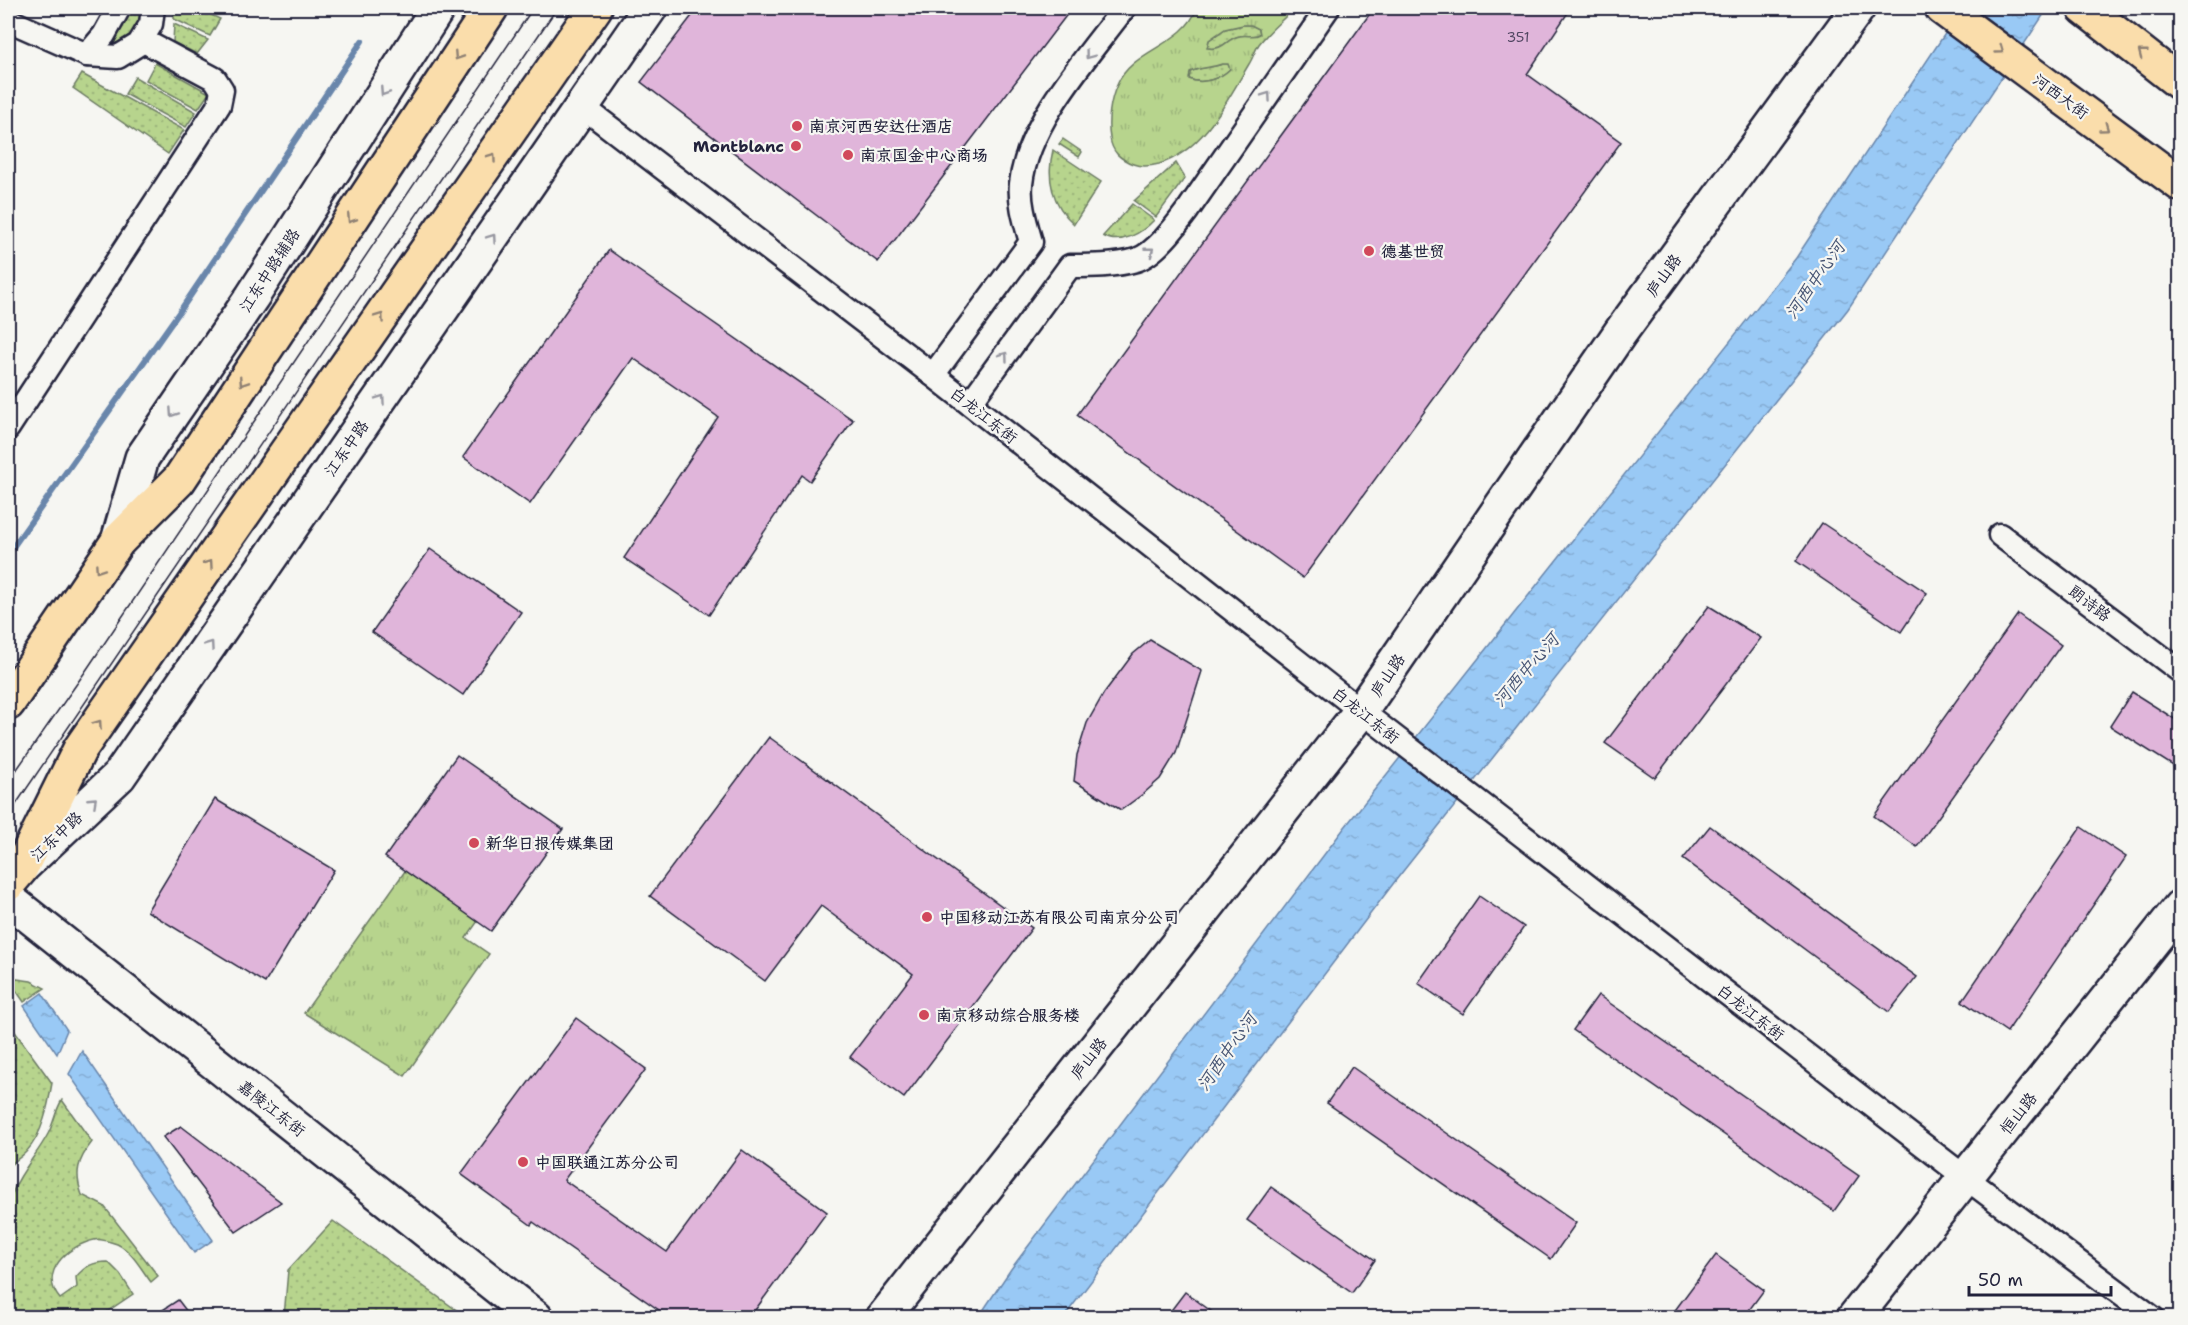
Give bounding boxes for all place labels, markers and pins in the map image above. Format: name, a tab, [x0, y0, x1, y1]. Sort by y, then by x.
place label: 南京河西安达仕酒店	[809, 116, 953, 137]
marker: 南京河西安达仕酒店	[790, 119, 804, 133]
place label: Montblanc	[693, 136, 784, 157]
marker: Montblanc	[789, 139, 803, 153]
place label: 南京国金中心商场	[860, 145, 988, 166]
marker: 南京国金中心商场	[841, 148, 855, 162]
place label: 德基世贸	[1381, 241, 1445, 262]
marker: 德基世贸	[1362, 244, 1376, 258]
place label: 新华日报传媒集团	[486, 833, 614, 854]
marker: 新华日报传媒集团	[467, 836, 481, 850]
place label: 中国移动江苏有限公司南京分公司	[939, 907, 1179, 928]
marker: 中国移动江苏有限公司南京分公司	[920, 910, 934, 924]
place label: 南京移动综合服务楼	[936, 1005, 1080, 1026]
marker: 南京移动综合服务楼	[917, 1008, 931, 1022]
place label: 中国联通江苏分公司	[535, 1152, 679, 1173]
marker: 中国联通江苏分公司	[516, 1155, 530, 1169]

